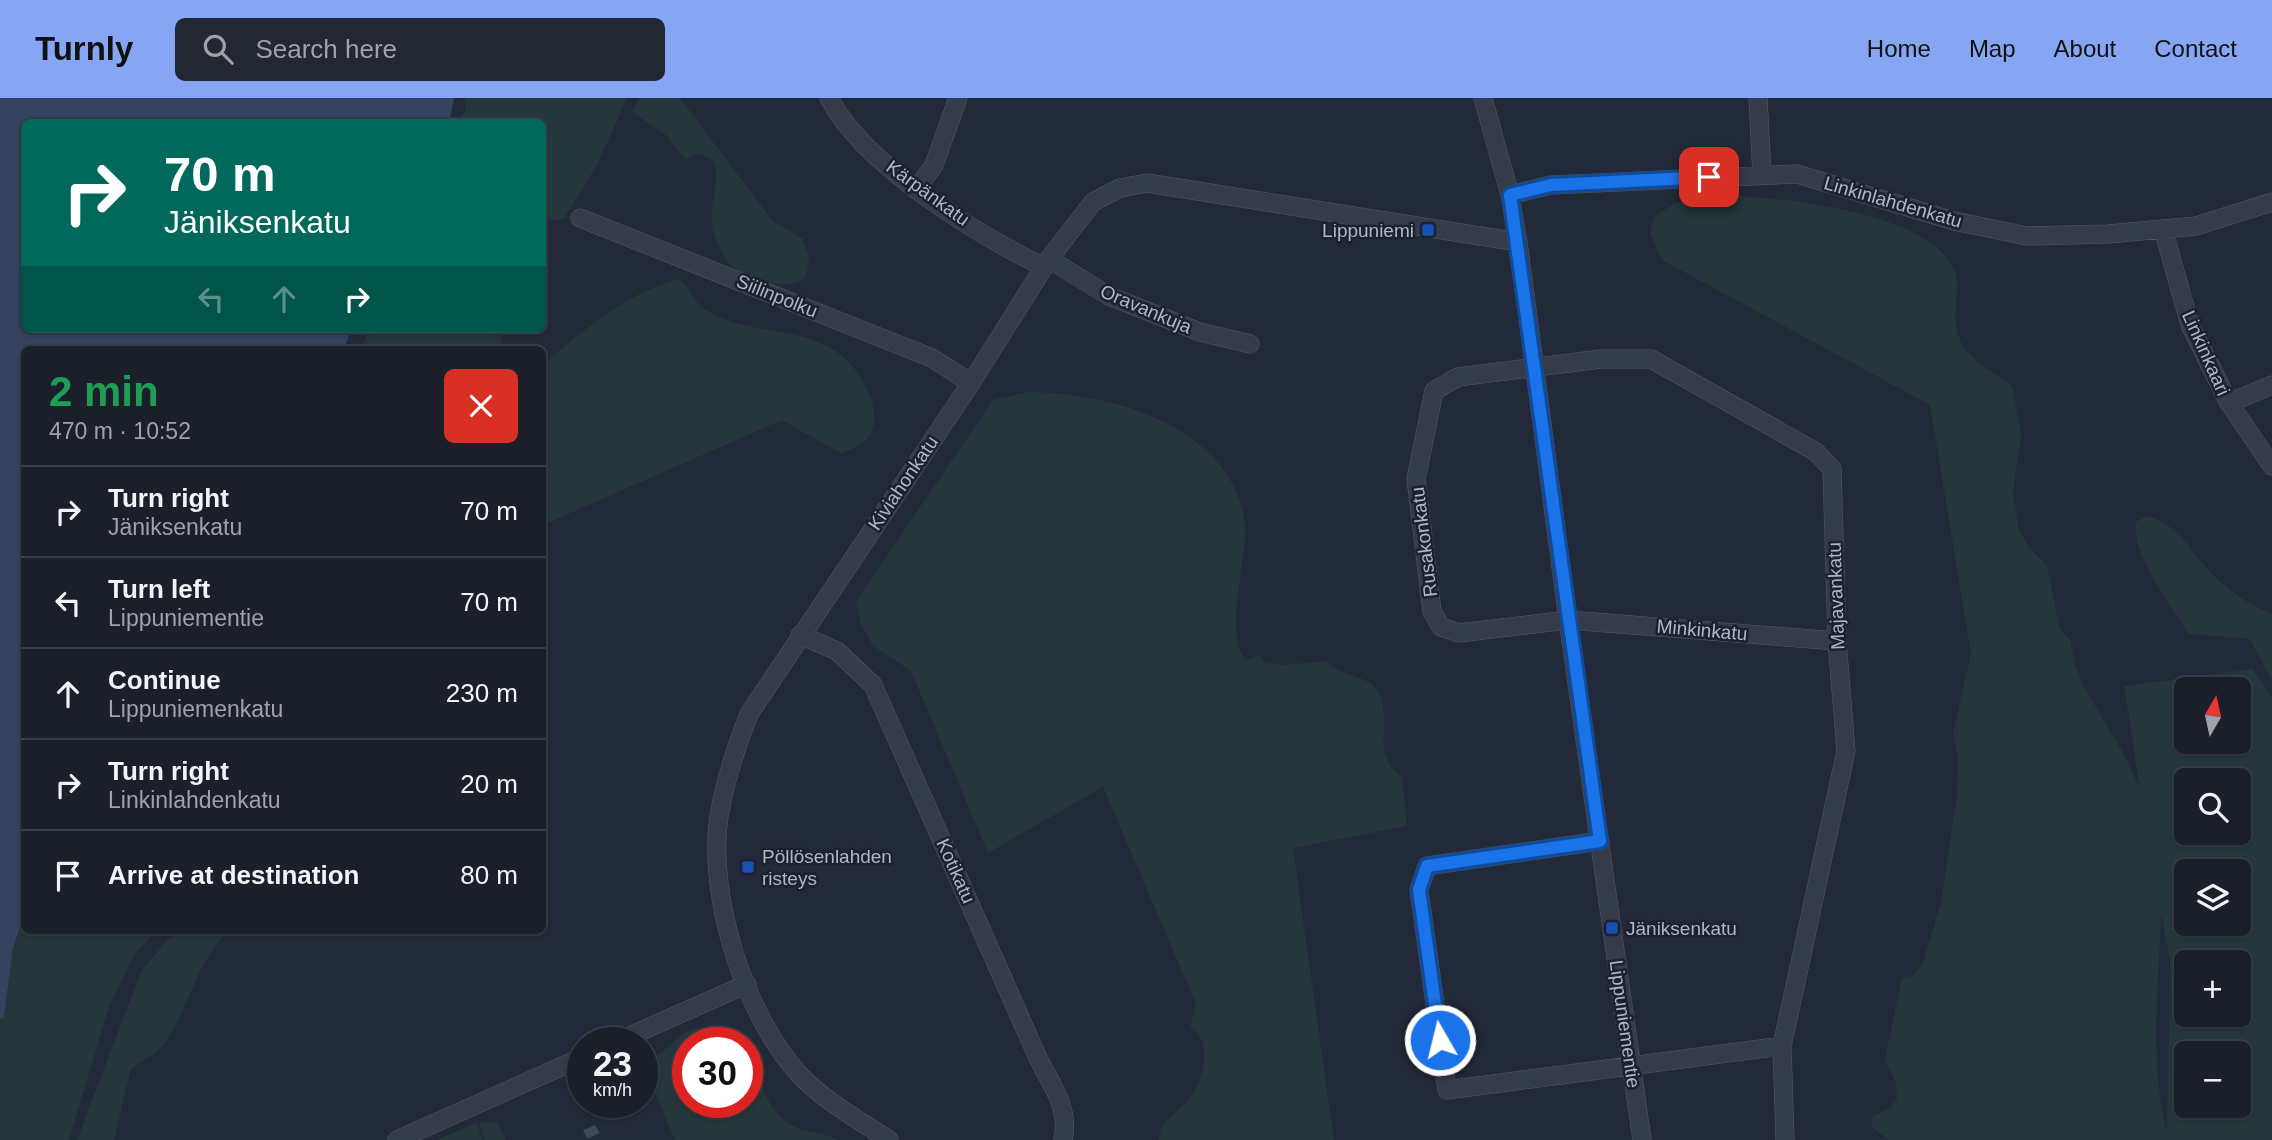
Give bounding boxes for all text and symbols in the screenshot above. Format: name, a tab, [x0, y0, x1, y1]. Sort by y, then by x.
search box	[175, 18, 665, 81]
text: Turnly	[35, 30, 133, 67]
icon: search	[199, 30, 237, 68]
text: Search here	[255, 34, 397, 64]
text: Home	[1867, 35, 1931, 62]
text: Map	[1969, 35, 2016, 62]
text: About	[2054, 35, 2116, 62]
text: Contact	[2154, 35, 2237, 62]
icon: right	[49, 147, 140, 238]
text: 70 m	[164, 147, 276, 201]
pin	[1679, 147, 1739, 207]
street label: Kärpänkatu	[883, 156, 973, 230]
icon: arrive	[1690, 158, 1728, 196]
street label: Linkinlahdenkatu	[1822, 172, 1964, 232]
text: Jäniksenkatu	[164, 204, 351, 240]
place label: Lippuniemi	[1322, 220, 1414, 241]
marker: Lippuniemi	[1420, 222, 1436, 238]
street label: Siilinpolku	[733, 270, 821, 322]
icon: left	[192, 280, 230, 318]
icon: ahead	[265, 280, 303, 318]
icon: right	[338, 280, 376, 318]
street label: Oravankuja	[1097, 280, 1195, 338]
street label: Linkinkaari	[2178, 307, 2234, 399]
text: 2 min	[49, 368, 159, 415]
button: close	[444, 369, 518, 443]
text: 470 m · 10:52	[49, 418, 191, 444]
street label: Kiviahonkatu	[864, 432, 942, 534]
text: Turn right	[108, 483, 229, 513]
street label: Rusakonkatu	[1407, 486, 1441, 598]
icon: right	[49, 493, 87, 531]
text: 70 m	[460, 496, 518, 526]
text: Jäniksenkatu	[108, 514, 242, 540]
street label: Majavankatu	[1824, 542, 1848, 650]
text: Turn left	[108, 574, 210, 604]
icon: left	[49, 584, 87, 622]
text: 70 m	[460, 587, 518, 617]
text: Lippuniementie	[108, 605, 264, 631]
street label: Minkinkatu	[1656, 616, 1748, 644]
text: Continue	[108, 665, 221, 695]
icon: ahead	[49, 675, 87, 713]
north arrow	[2174, 677, 2250, 754]
map controls	[2174, 677, 2251, 1118]
text: 230 m	[446, 678, 518, 708]
text: Lippuniemenkatu	[108, 696, 283, 722]
text: Turn right	[108, 756, 229, 786]
icon: right	[49, 766, 87, 804]
button: search	[2174, 768, 2251, 845]
text: 20 m	[460, 769, 518, 799]
text: Linkinlahdenkatu	[108, 787, 281, 813]
street label: Kotikatu	[932, 835, 980, 907]
place label: Pöllösenlahden risteys	[762, 846, 892, 889]
icon: arrive	[49, 857, 87, 895]
marker: Pöllösenlahden risteys	[740, 859, 756, 875]
button: layers	[2174, 859, 2251, 936]
text: Arrive at destination	[108, 860, 359, 890]
text: 80 m	[460, 860, 518, 890]
place label: Jäniksenkatu	[1626, 918, 1737, 939]
marker: Jäniksenkatu	[1604, 920, 1620, 936]
button: +	[2174, 950, 2251, 1027]
street label: Lippuniementie	[1606, 959, 1644, 1089]
position arrow	[1403, 1003, 1477, 1077]
speed limit sign: 30	[672, 1027, 763, 1118]
button: −	[2174, 1041, 2251, 1118]
text: 23	[593, 1044, 632, 1083]
text: km/h	[593, 1080, 632, 1100]

